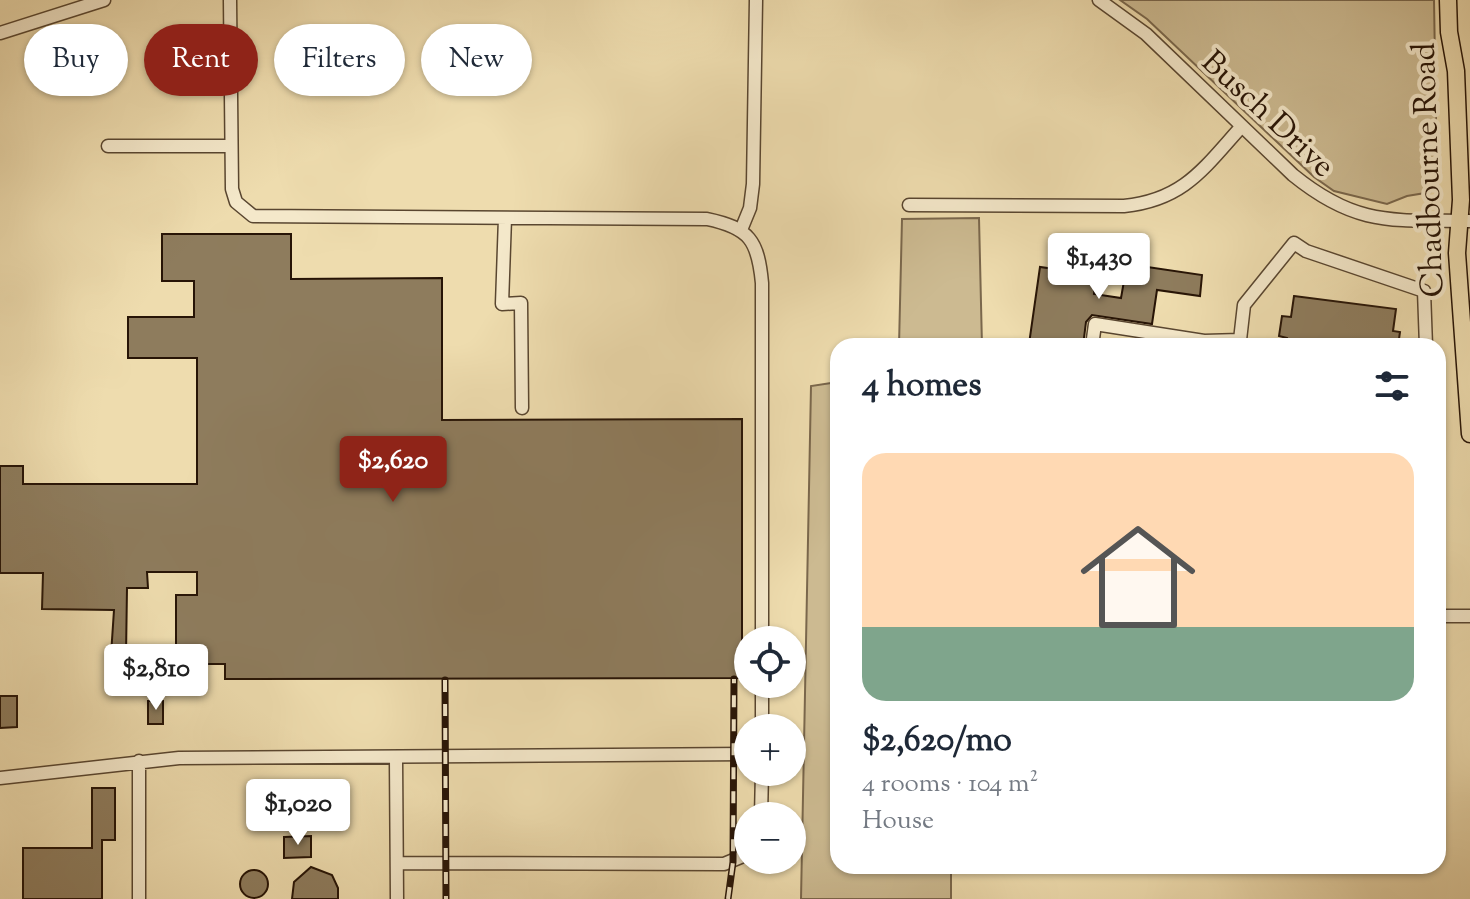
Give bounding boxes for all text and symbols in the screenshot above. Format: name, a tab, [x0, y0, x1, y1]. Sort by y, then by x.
chip: Buy	[24, 24, 128, 96]
chip: Rent	[144, 24, 258, 96]
chip: Filters	[274, 24, 405, 96]
chip: New	[421, 24, 532, 96]
street label: Busch Drive	[1190, 41, 1344, 189]
street label: Chadbourne Road	[1403, 42, 1457, 298]
pin: $1,430	[1034, 233, 1164, 301]
text: $1,430	[1066, 240, 1132, 277]
text: 4 homes	[862, 362, 982, 411]
icon: filters	[1370, 364, 1414, 408]
pin: $2,620	[328, 436, 458, 504]
text: $2,620	[358, 443, 428, 480]
icon: home	[1066, 505, 1210, 649]
map controls	[734, 626, 806, 874]
button: locate	[734, 626, 806, 698]
pin: $2,810	[91, 644, 221, 712]
text: $2,810	[122, 651, 190, 688]
button: +	[734, 714, 806, 786]
text: $2,620/mo	[862, 717, 1012, 766]
text: 4 rooms · 104 m²	[862, 766, 1038, 803]
pin: $1,020	[233, 779, 363, 847]
text: $1,020	[264, 786, 332, 823]
button: −	[734, 802, 806, 874]
text: House	[862, 803, 934, 840]

